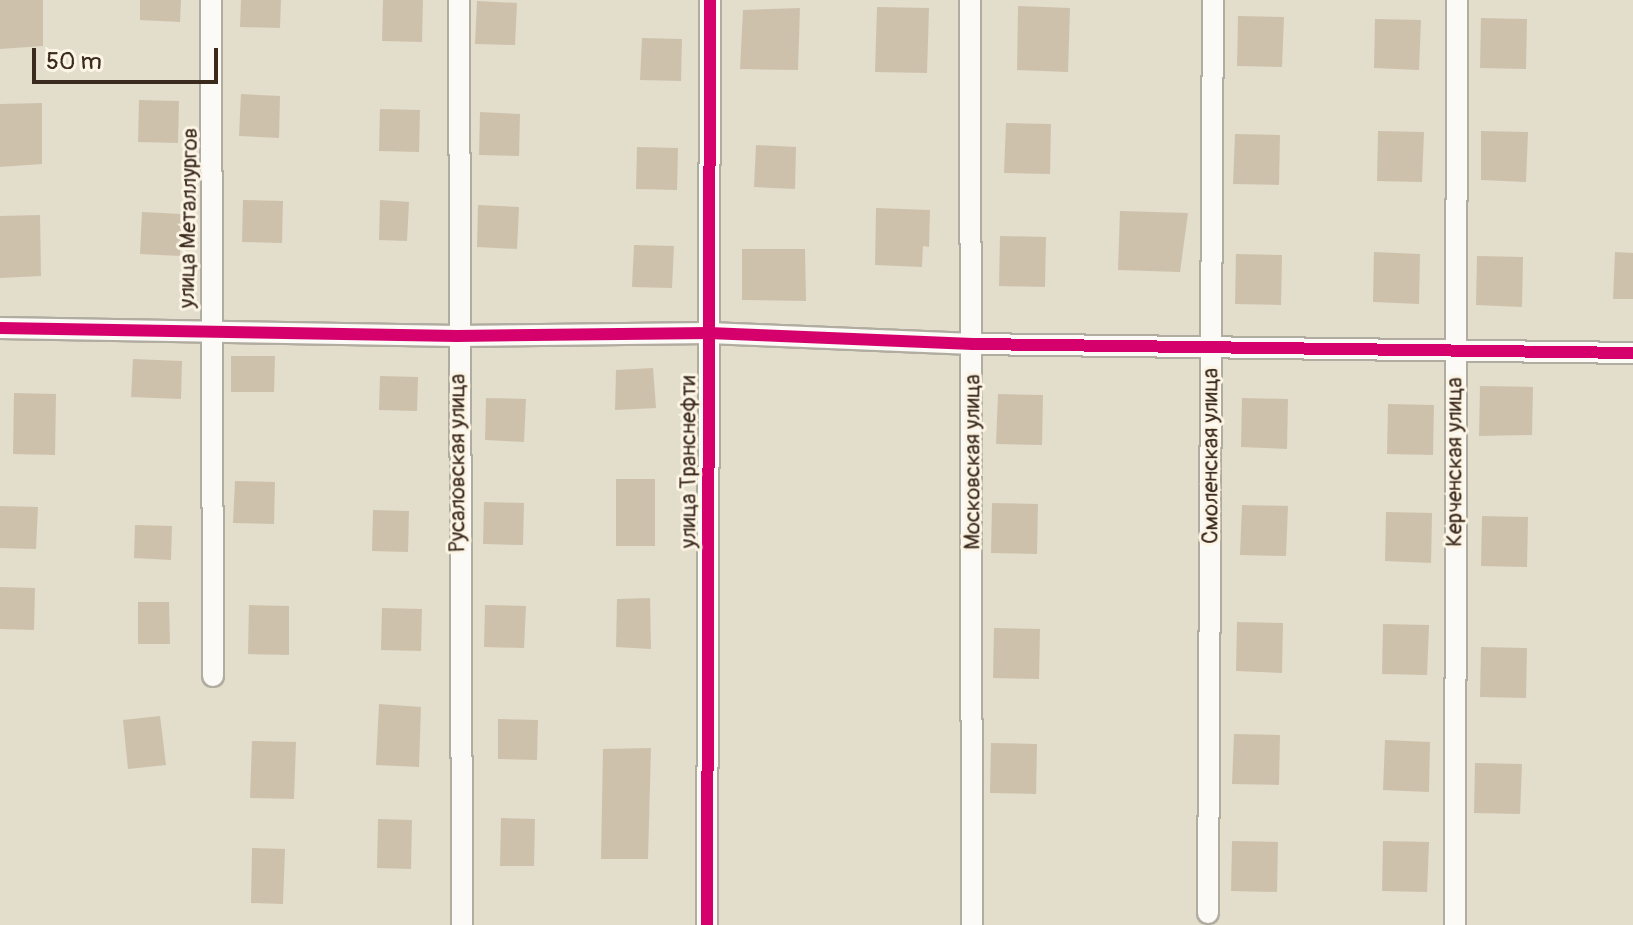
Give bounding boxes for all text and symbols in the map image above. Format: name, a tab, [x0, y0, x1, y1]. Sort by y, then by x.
scale bar	[36, 32, 222, 82]
text: 50 m	[46, 47, 102, 76]
street label: улица Металлургов	[174, 128, 204, 308]
street label: Смоленская улица	[1198, 368, 1224, 544]
street label: Русаловская улица	[445, 374, 471, 552]
street label: Московская улица	[960, 374, 986, 550]
street label: улица Транснефти	[676, 376, 702, 548]
street label: Керченская улица	[1442, 377, 1468, 547]

